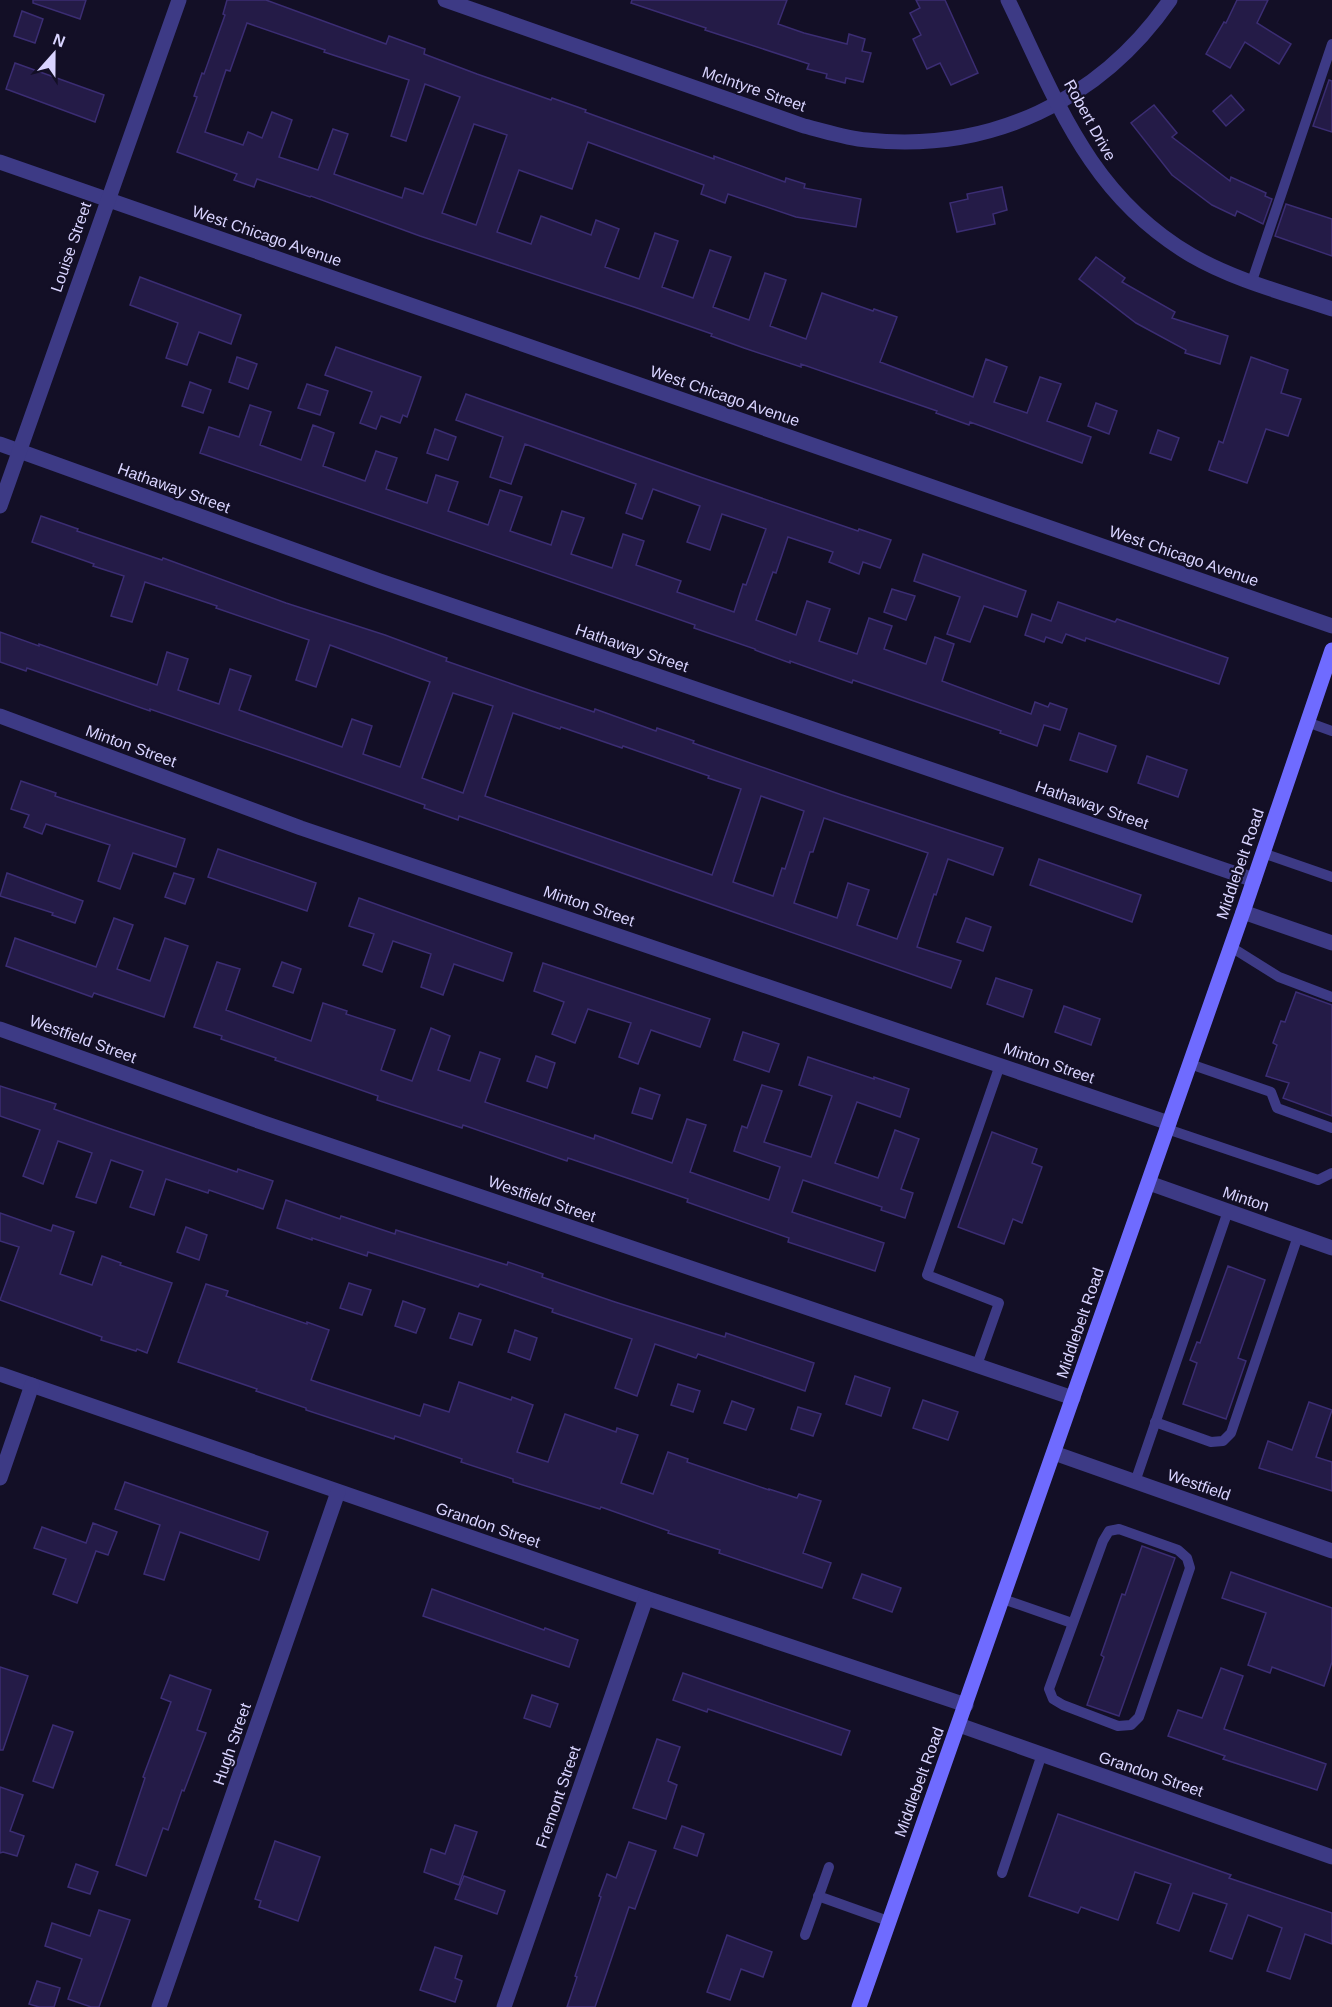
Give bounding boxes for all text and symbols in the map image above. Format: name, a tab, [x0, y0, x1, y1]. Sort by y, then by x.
north arrow	[24, 24, 84, 84]
text: N	[51, 30, 68, 50]
street label: McIntyre Street	[700, 63, 809, 115]
street label: Robert Drive	[1061, 77, 1119, 163]
street label: Louise Street	[48, 199, 95, 294]
street label: West Chicago Avenue	[190, 202, 344, 270]
street label: West Chicago Avenue	[648, 362, 802, 430]
street label: Hathaway Street	[116, 460, 233, 516]
street label: West Chicago Avenue	[1107, 522, 1261, 590]
street label: Hathaway Street	[573, 621, 691, 675]
street label: Minton Street	[83, 722, 179, 770]
street label: Hathaway Street	[1033, 778, 1151, 832]
street label: Middlebelt Road	[1213, 807, 1267, 921]
street label: Minton Street	[541, 882, 637, 930]
street label: Westfield Street	[27, 1012, 139, 1066]
street label: Minton Street	[1001, 1039, 1097, 1087]
street label: Westfield Street	[486, 1173, 599, 1226]
street label: Minton	[1221, 1183, 1271, 1215]
street label: Middlebelt Road	[1053, 1266, 1107, 1380]
street label: Westfield	[1165, 1466, 1233, 1504]
street label: Grandon Street	[434, 1499, 543, 1551]
street label: Hugh Street	[210, 1700, 254, 1787]
street label: Middlebelt Road	[891, 1725, 947, 1839]
street label: Fremont Street	[533, 1743, 584, 1850]
street label: Grandon Street	[1097, 1748, 1206, 1800]

